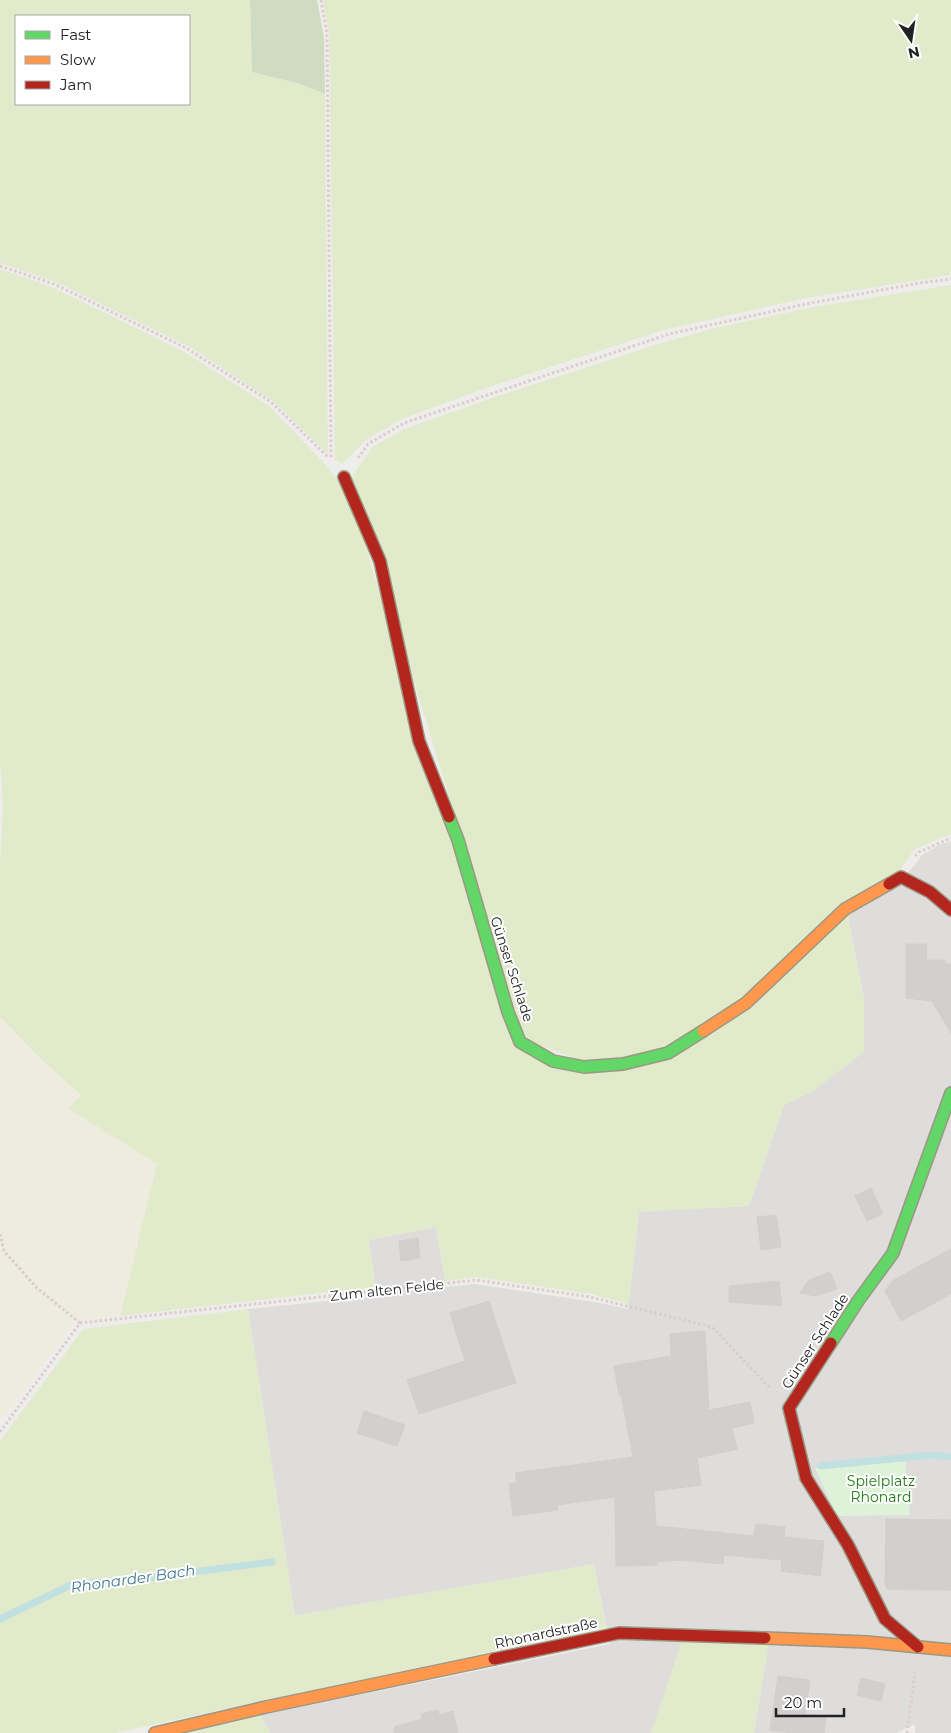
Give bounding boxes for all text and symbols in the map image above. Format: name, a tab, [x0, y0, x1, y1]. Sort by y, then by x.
legend	[15, 15, 190, 105]
north arrow	[886, 15, 936, 65]
text: Fast	[60, 25, 91, 44]
text: N	[906, 43, 921, 63]
text: Slow	[60, 50, 96, 69]
text: Jam	[59, 75, 92, 94]
street label: Günser Schlade	[486, 914, 538, 1024]
street label: Zum alten Felde	[329, 1275, 445, 1305]
street label: Günser Schlade	[777, 1290, 853, 1392]
park label: Spielplatz Rhonard	[847, 1472, 915, 1506]
water label: Rhonarder Bach	[69, 1560, 196, 1597]
street label: Rhonardstraße	[493, 1613, 599, 1653]
scale bar	[776, 1686, 844, 1718]
text: 20 m	[784, 1693, 822, 1712]

